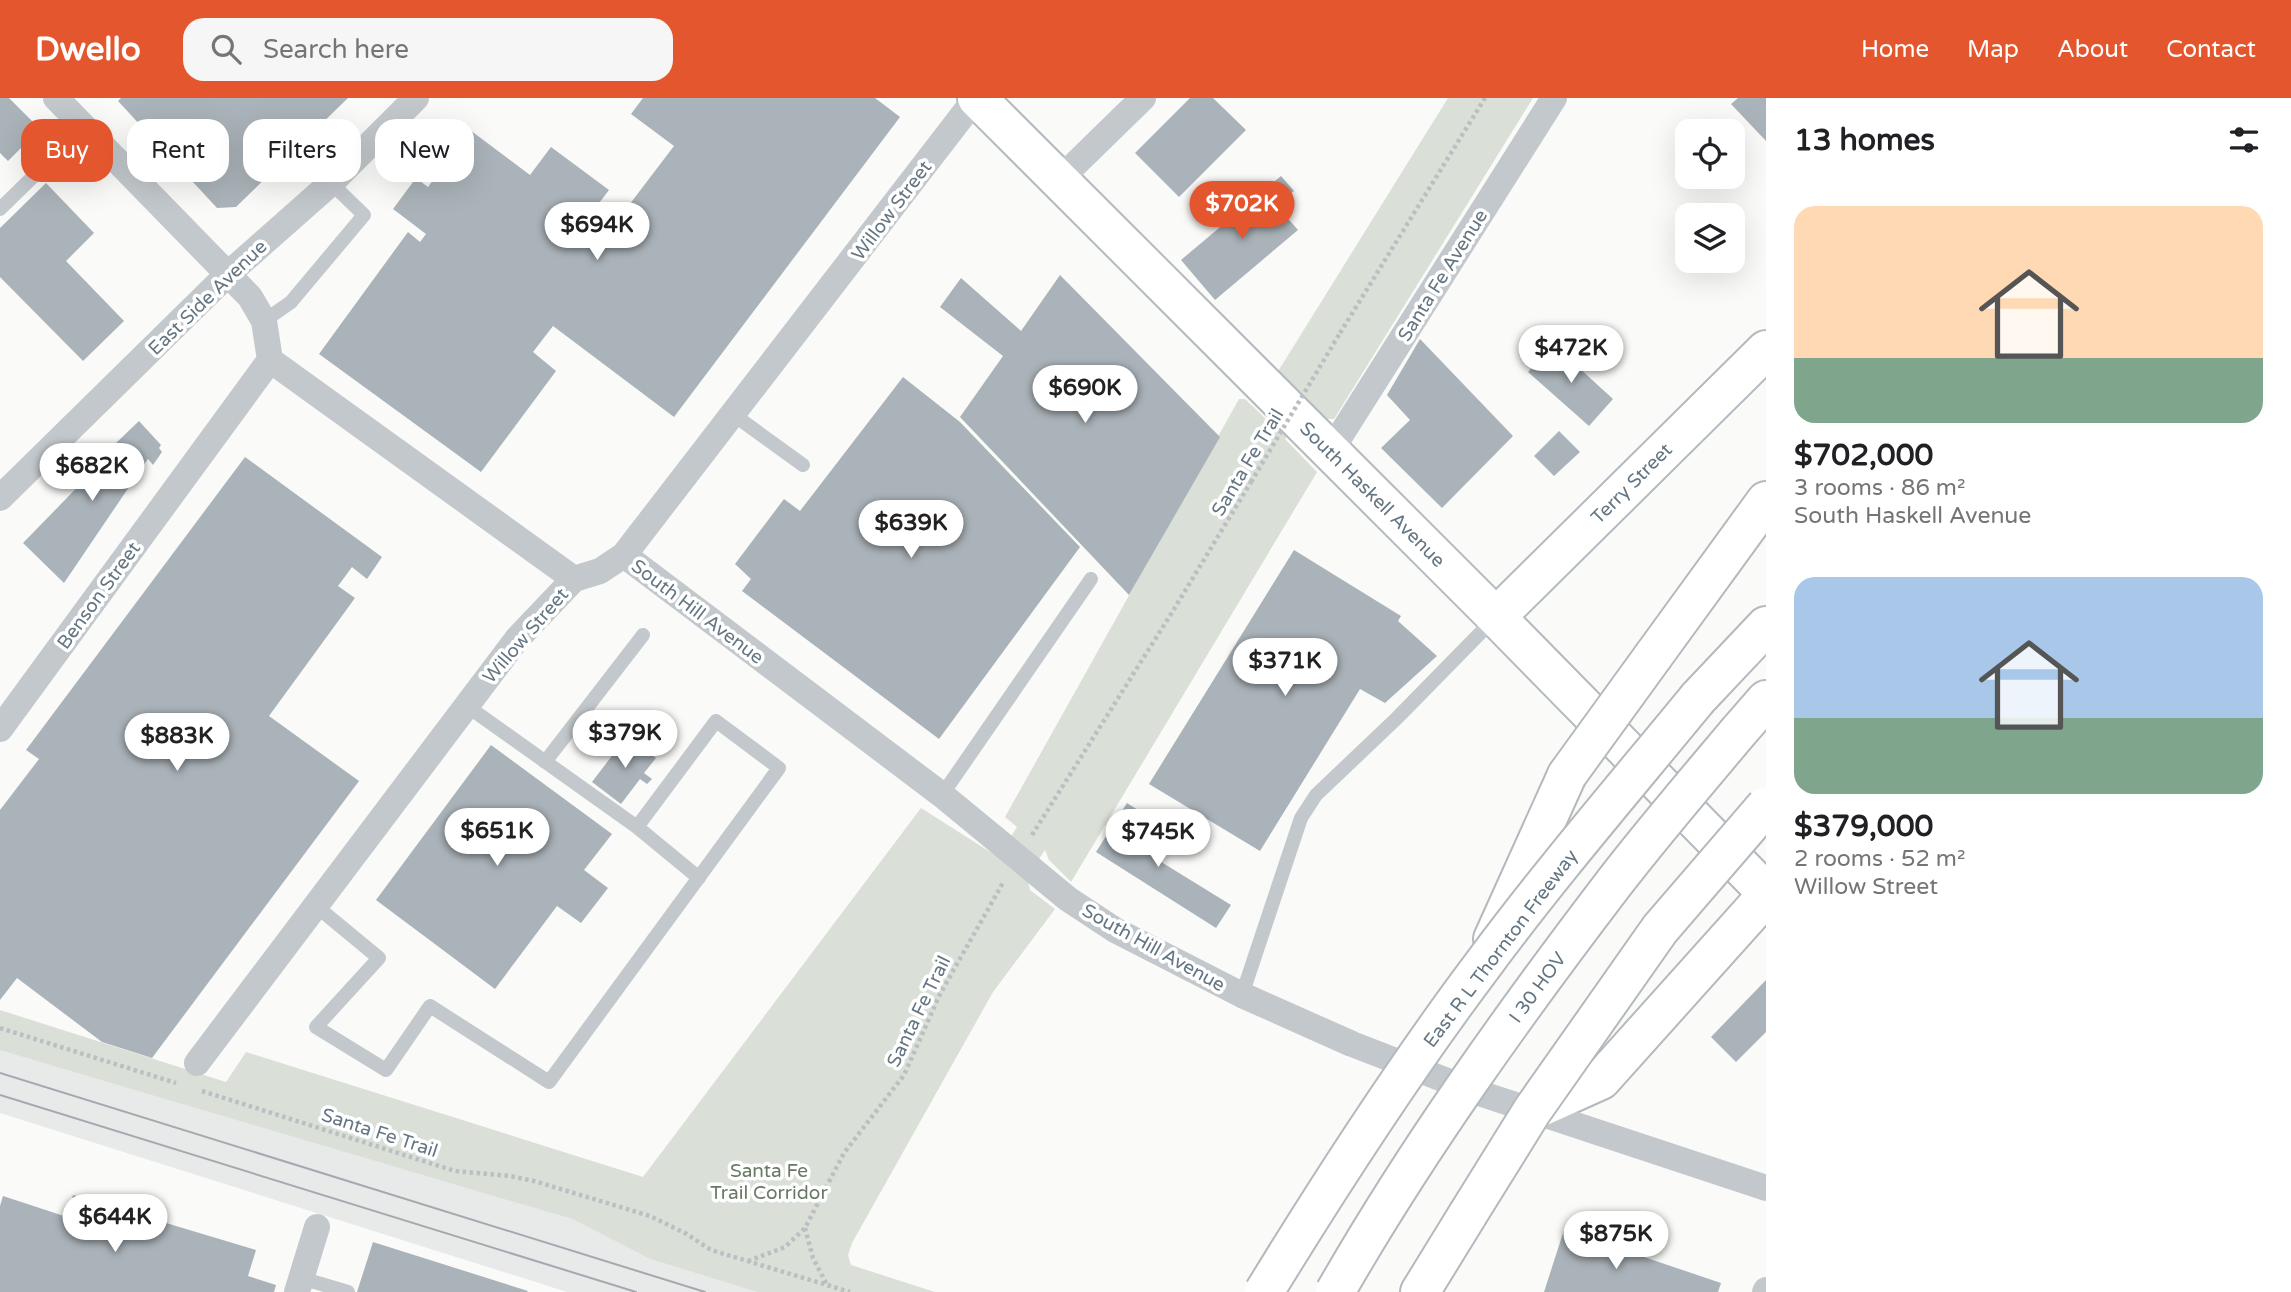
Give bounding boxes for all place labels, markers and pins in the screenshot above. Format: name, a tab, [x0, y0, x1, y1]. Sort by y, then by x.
pin: $702K	[1193, 181, 1291, 241]
pin: $694K	[548, 202, 646, 262]
pin: $472K	[1522, 326, 1620, 385]
pin: $690K	[1036, 366, 1134, 425]
pin: $682K	[43, 444, 141, 503]
pin: $639K	[862, 500, 960, 560]
pin: $371K	[1236, 638, 1334, 698]
pin: $379K	[576, 710, 674, 770]
pin: $883K	[128, 714, 226, 773]
pin: $651K	[448, 808, 546, 868]
pin: $745K	[1109, 810, 1207, 869]
pin: $644K	[66, 1194, 164, 1254]
pin: $875K	[1567, 1212, 1665, 1271]

